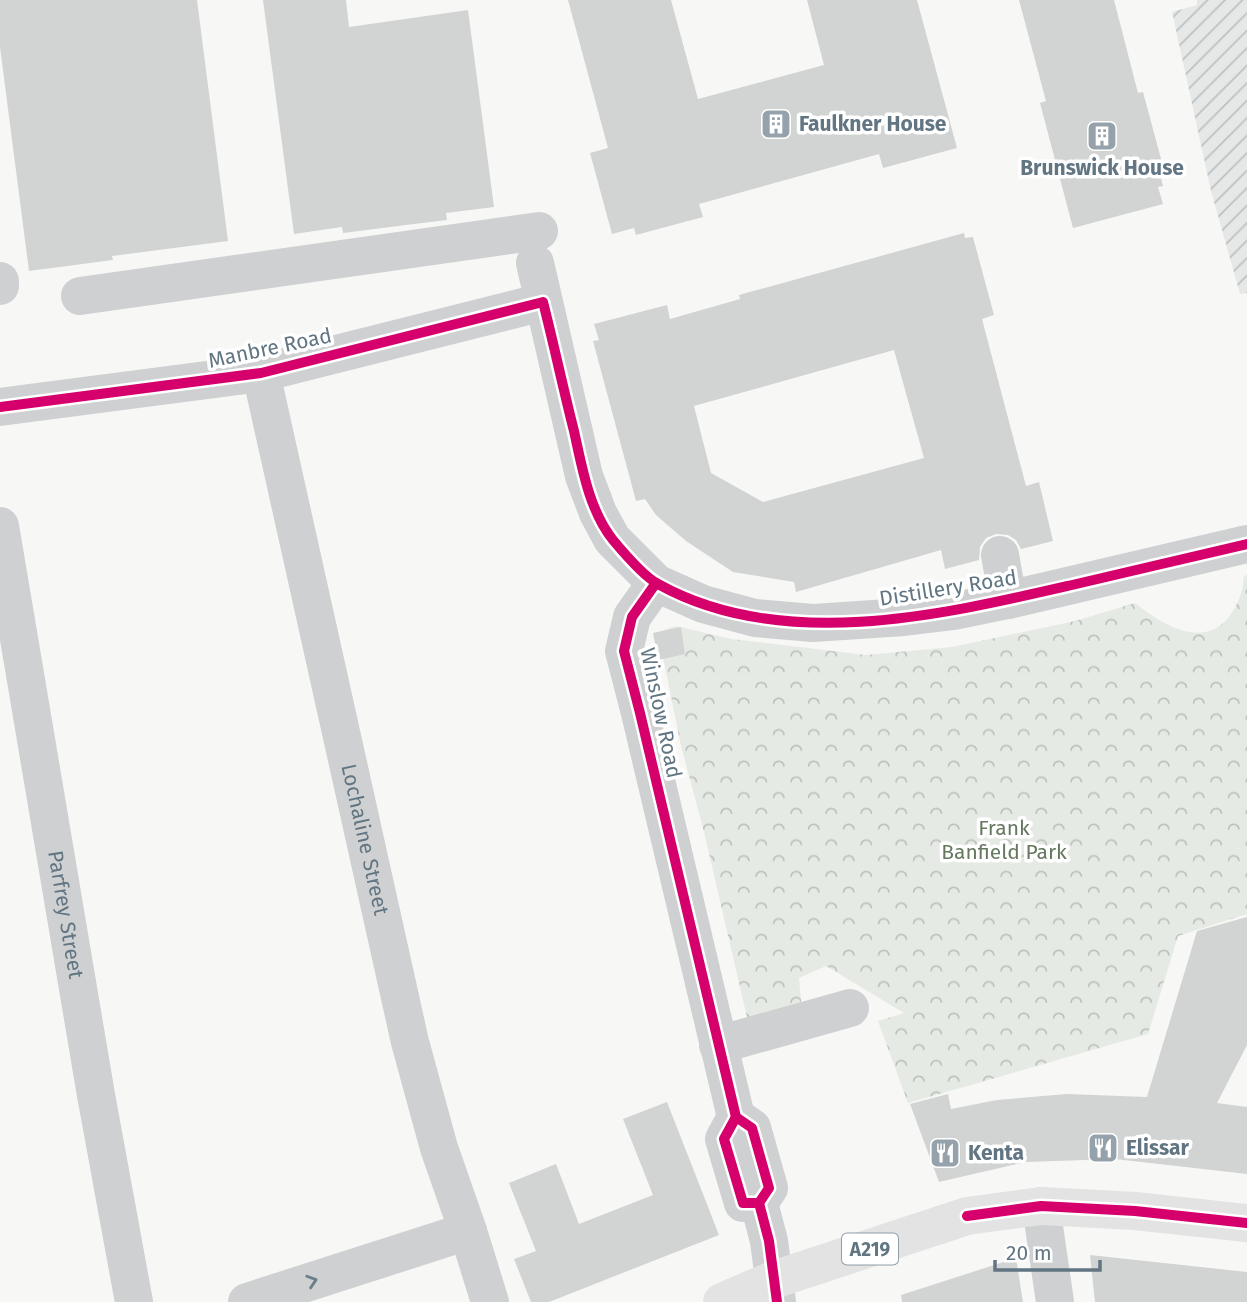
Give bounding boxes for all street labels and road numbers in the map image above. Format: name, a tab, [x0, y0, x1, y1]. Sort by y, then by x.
street label: Manbre Road	[206, 322, 334, 374]
street label: Distillery Road	[877, 564, 1019, 612]
street label: Winslow Road	[634, 645, 688, 781]
street label: Lochaline Street	[335, 761, 394, 918]
street label: Parfrey Street	[42, 849, 89, 981]
road number: A219	[842, 1233, 898, 1264]

